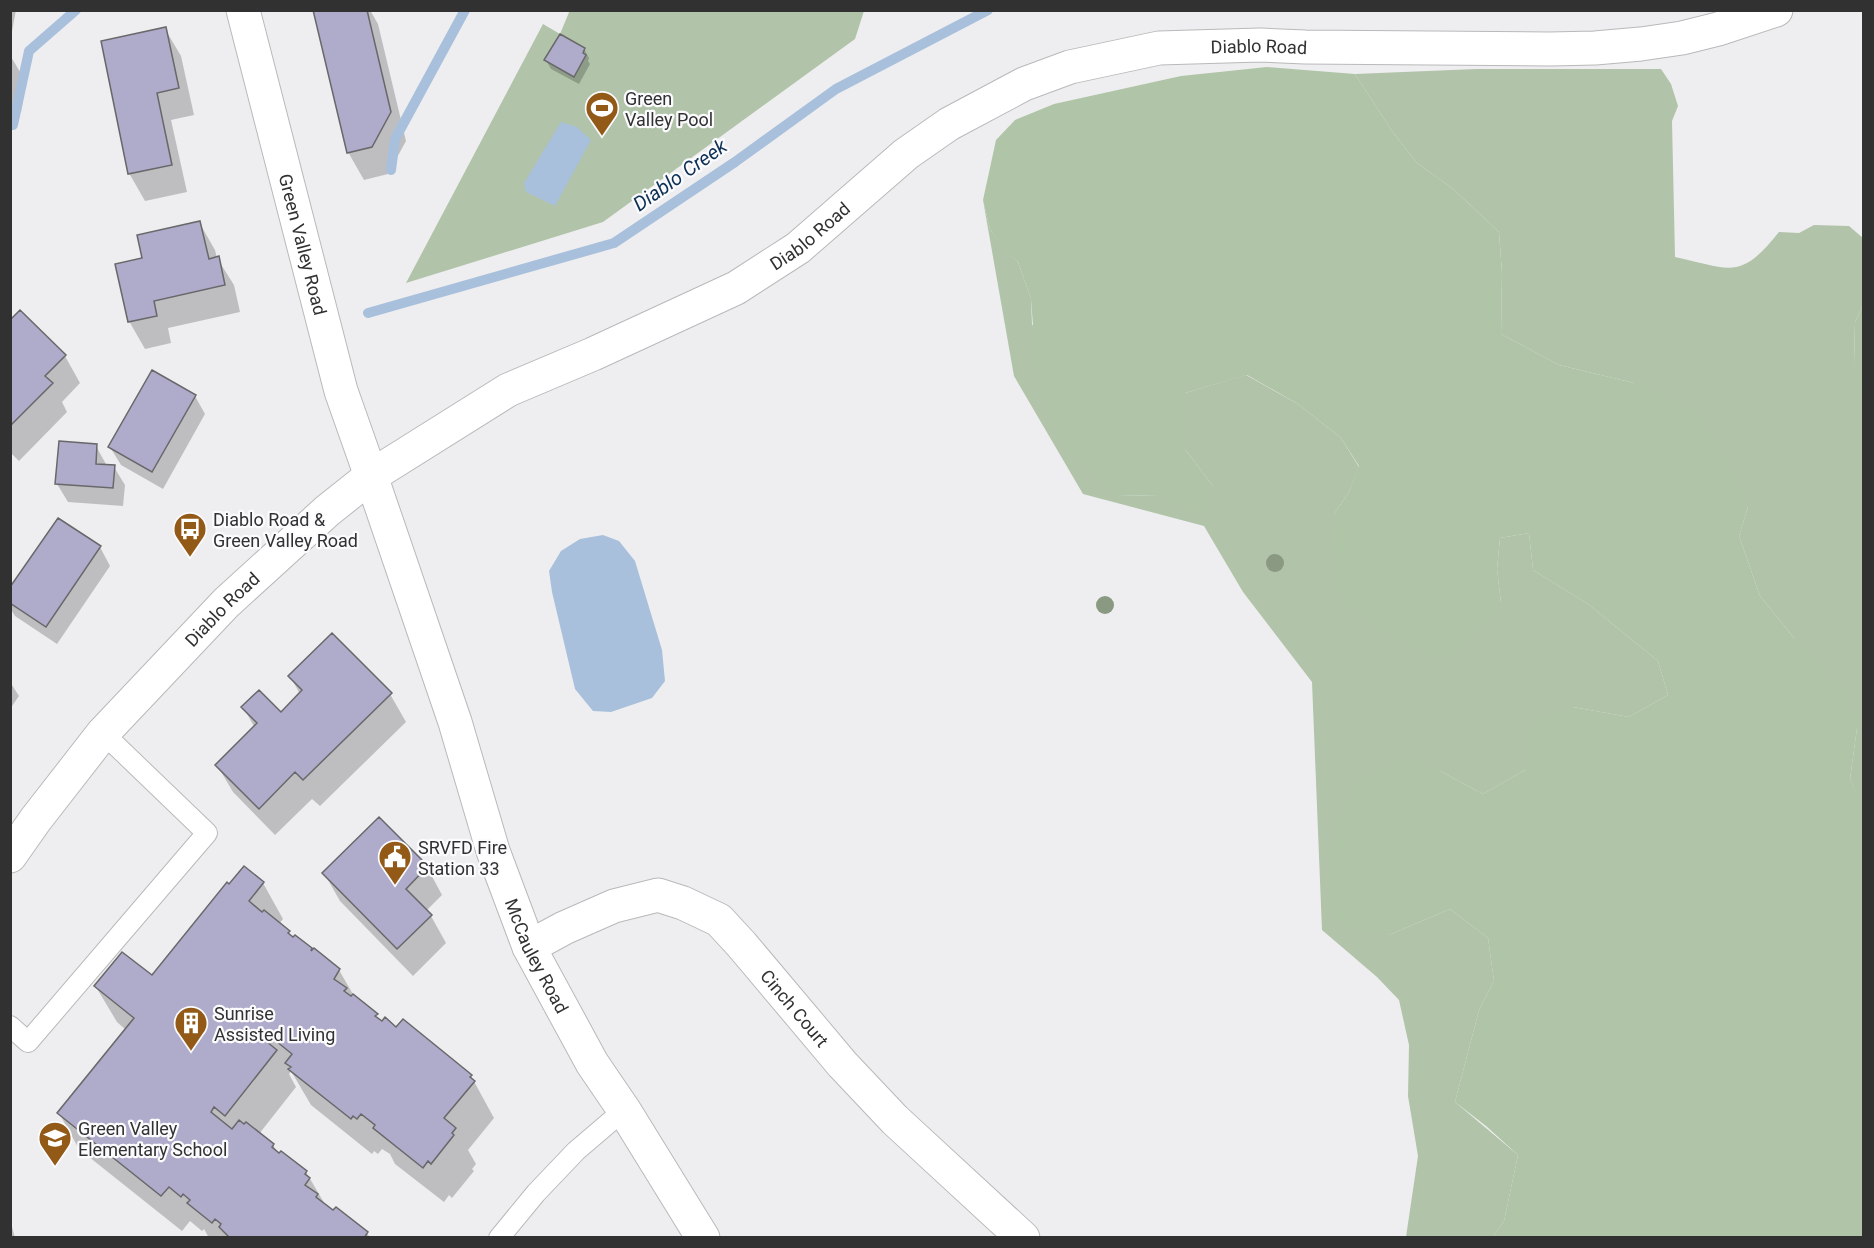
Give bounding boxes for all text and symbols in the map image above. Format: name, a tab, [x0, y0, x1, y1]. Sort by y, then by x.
street label: Diablo Road	[1210, 34, 1308, 58]
place label: Green Valley Pool	[625, 88, 713, 130]
sports icon: Green Valley Pool	[584, 90, 620, 137]
water label: Diablo Creek	[628, 133, 732, 216]
street label: Green Valley Road	[275, 171, 332, 317]
street label: Diablo Road	[766, 197, 854, 274]
place label: Diablo Road & Green Valley Road	[213, 509, 358, 551]
bus stop icon: Diablo Road & Green Valley Road	[172, 511, 208, 558]
street label: Diablo Road	[180, 568, 263, 651]
place label: SRVFD Fire Station 33	[418, 837, 507, 879]
public building icon: SRVFD Fire Station 33	[377, 839, 413, 886]
street label: McCauley Road	[501, 895, 573, 1017]
street label: Cinch Court	[757, 965, 833, 1051]
place label: Sunrise Assisted Living	[214, 1003, 335, 1045]
building icon: Sunrise Assisted Living	[173, 1005, 209, 1052]
place label: Green Valley Elementary School	[78, 1118, 227, 1160]
school or university icon: Green Valley Elementary School	[37, 1120, 73, 1167]

